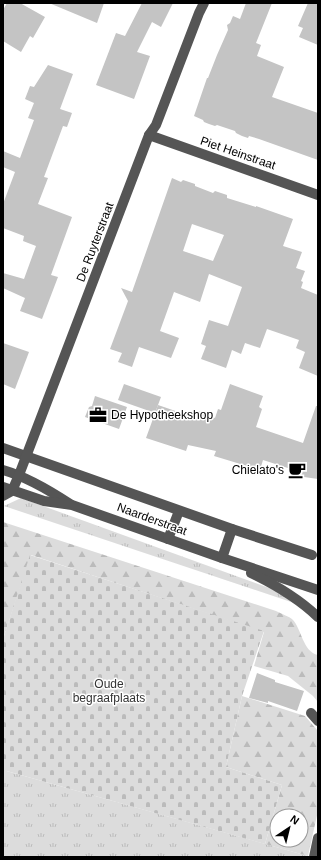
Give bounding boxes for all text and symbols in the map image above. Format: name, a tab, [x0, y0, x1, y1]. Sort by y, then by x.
street label: Piet Heinstraat	[199, 134, 278, 173]
street label: De Ruyterstraat	[73, 200, 117, 284]
office icon: De Hypotheekshop	[88, 405, 108, 425]
place label: De Hypotheekshop	[111, 408, 213, 422]
cafe icon: Chielato's	[287, 460, 307, 480]
place label: Chielato's	[232, 463, 284, 477]
street label: Naarderstraat	[115, 500, 189, 538]
park label: Oude begraafplaats	[73, 677, 145, 705]
north arrow	[269, 808, 309, 848]
text: N	[288, 813, 301, 827]

